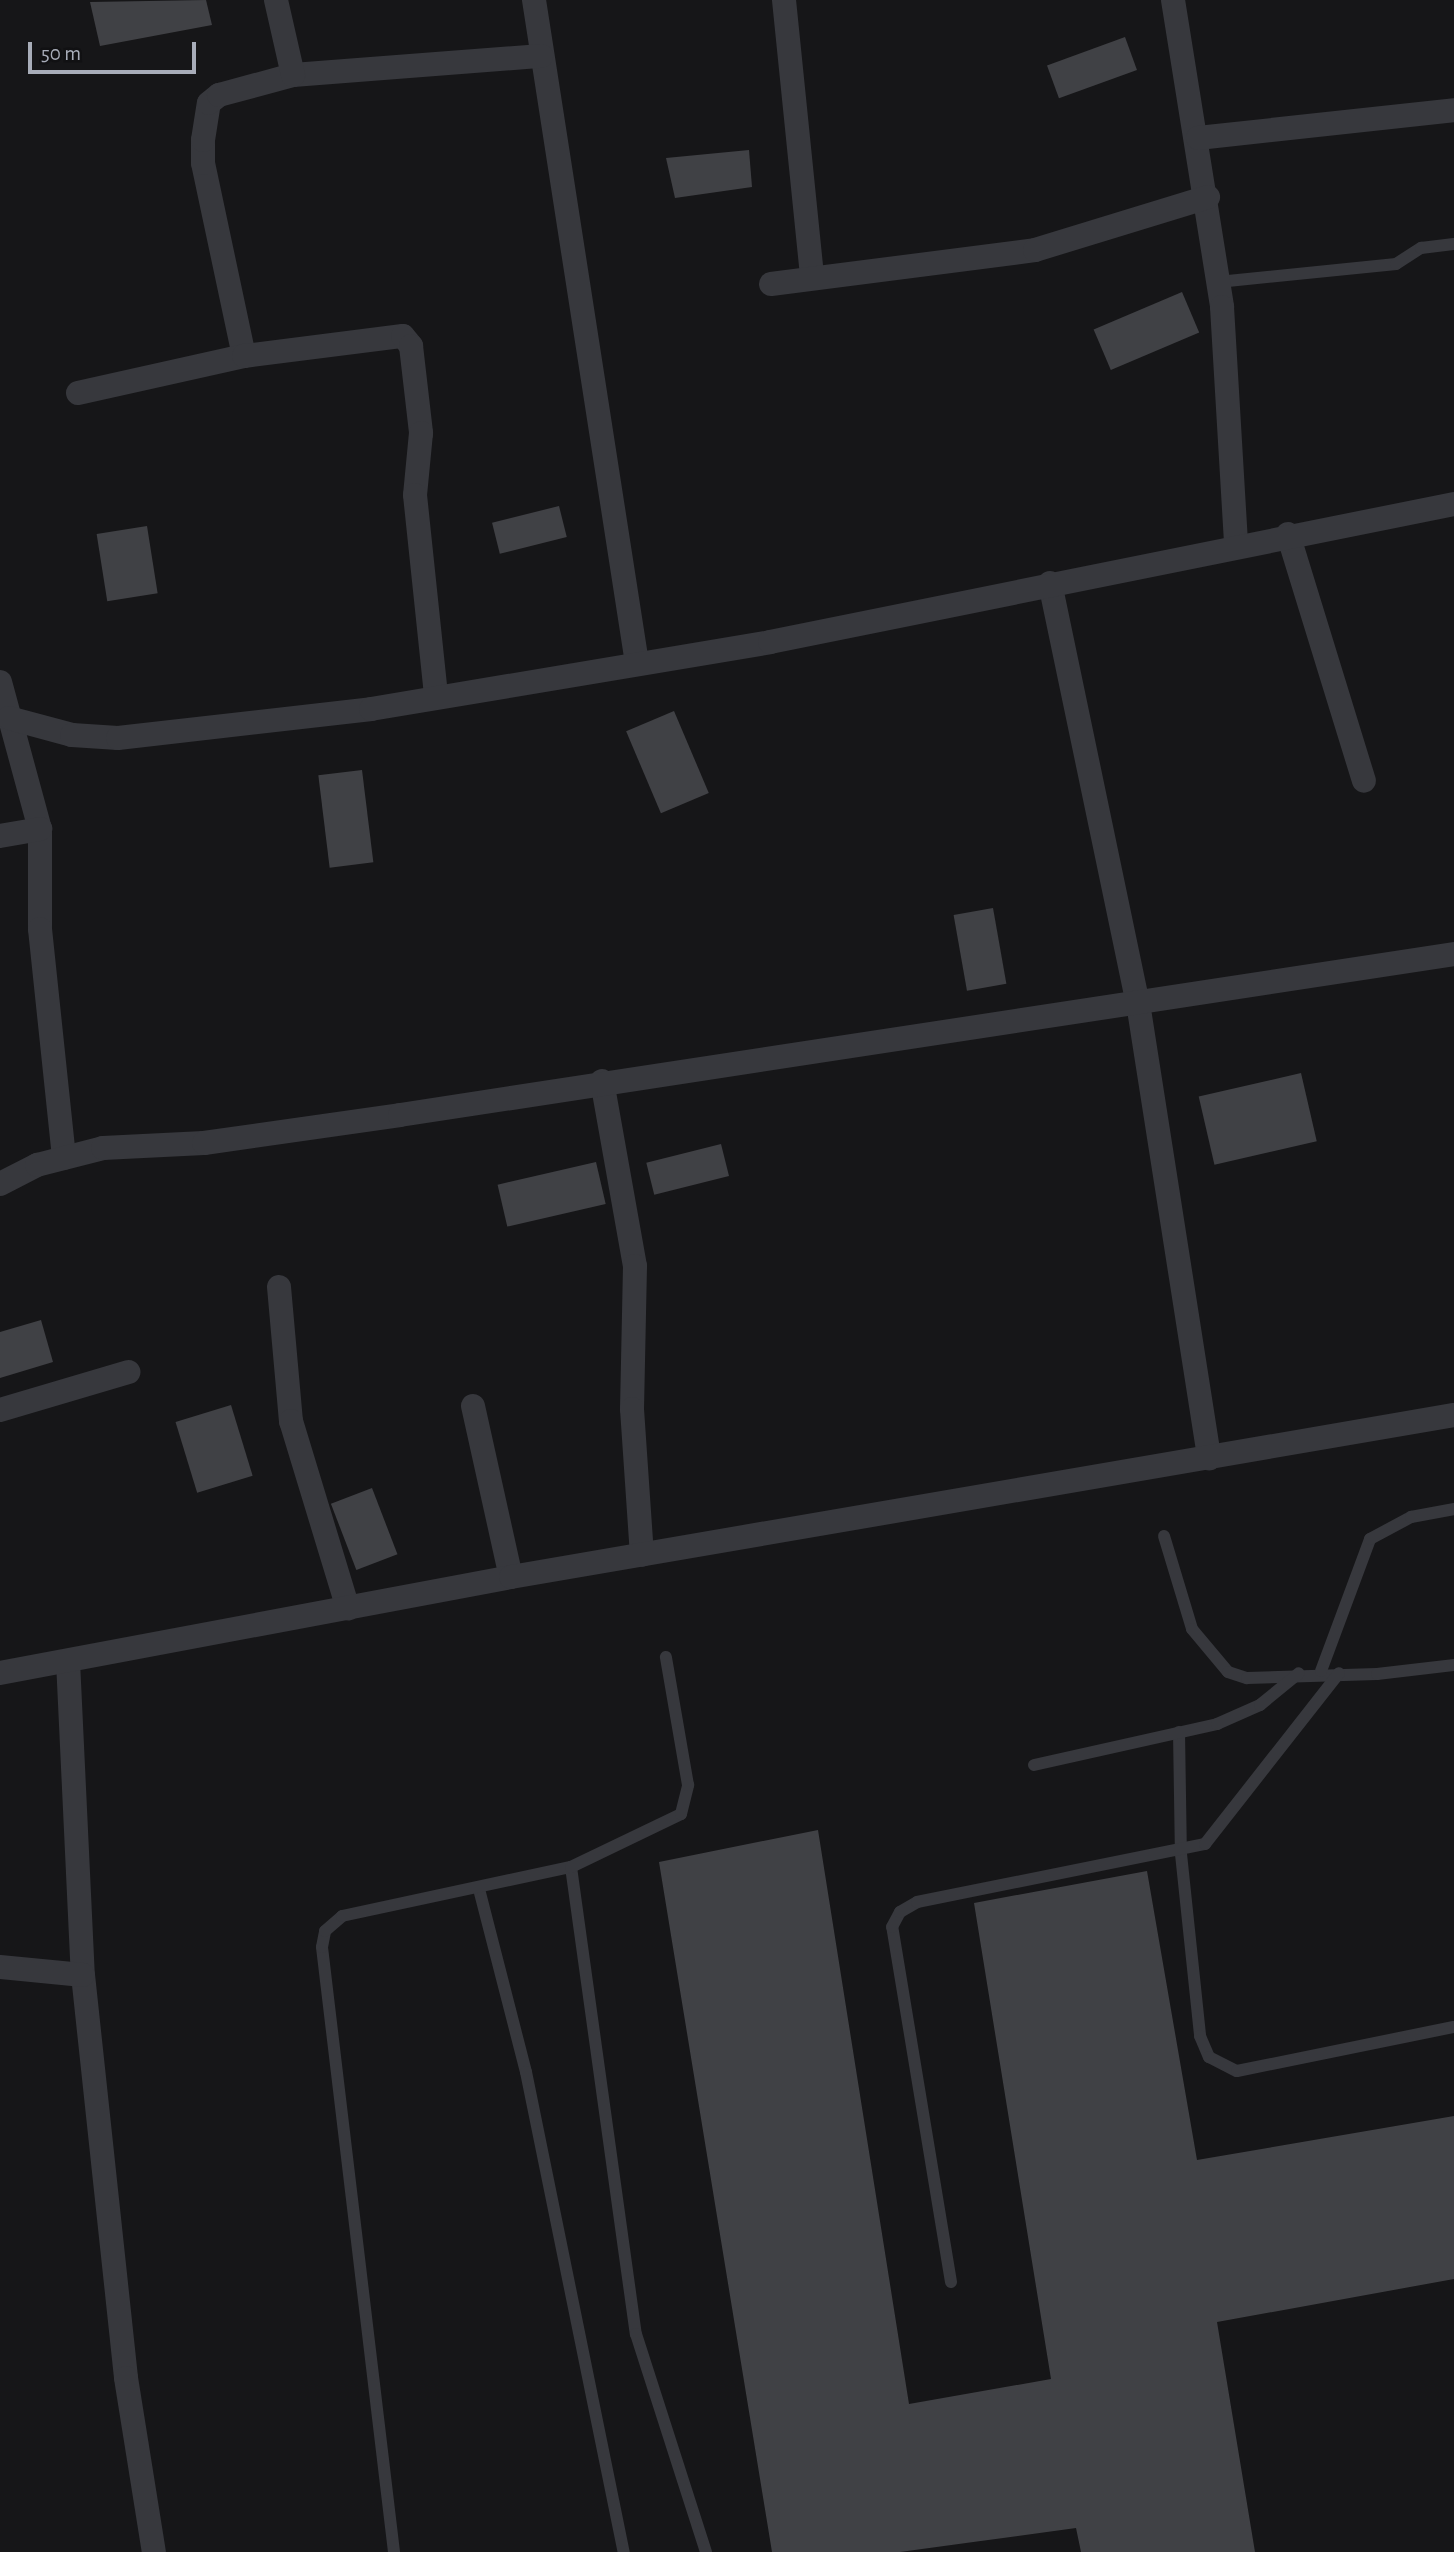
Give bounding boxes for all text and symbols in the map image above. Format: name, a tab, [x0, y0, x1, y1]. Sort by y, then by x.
scale bar	[32, 28, 200, 72]
text: 50 m	[41, 43, 81, 64]

